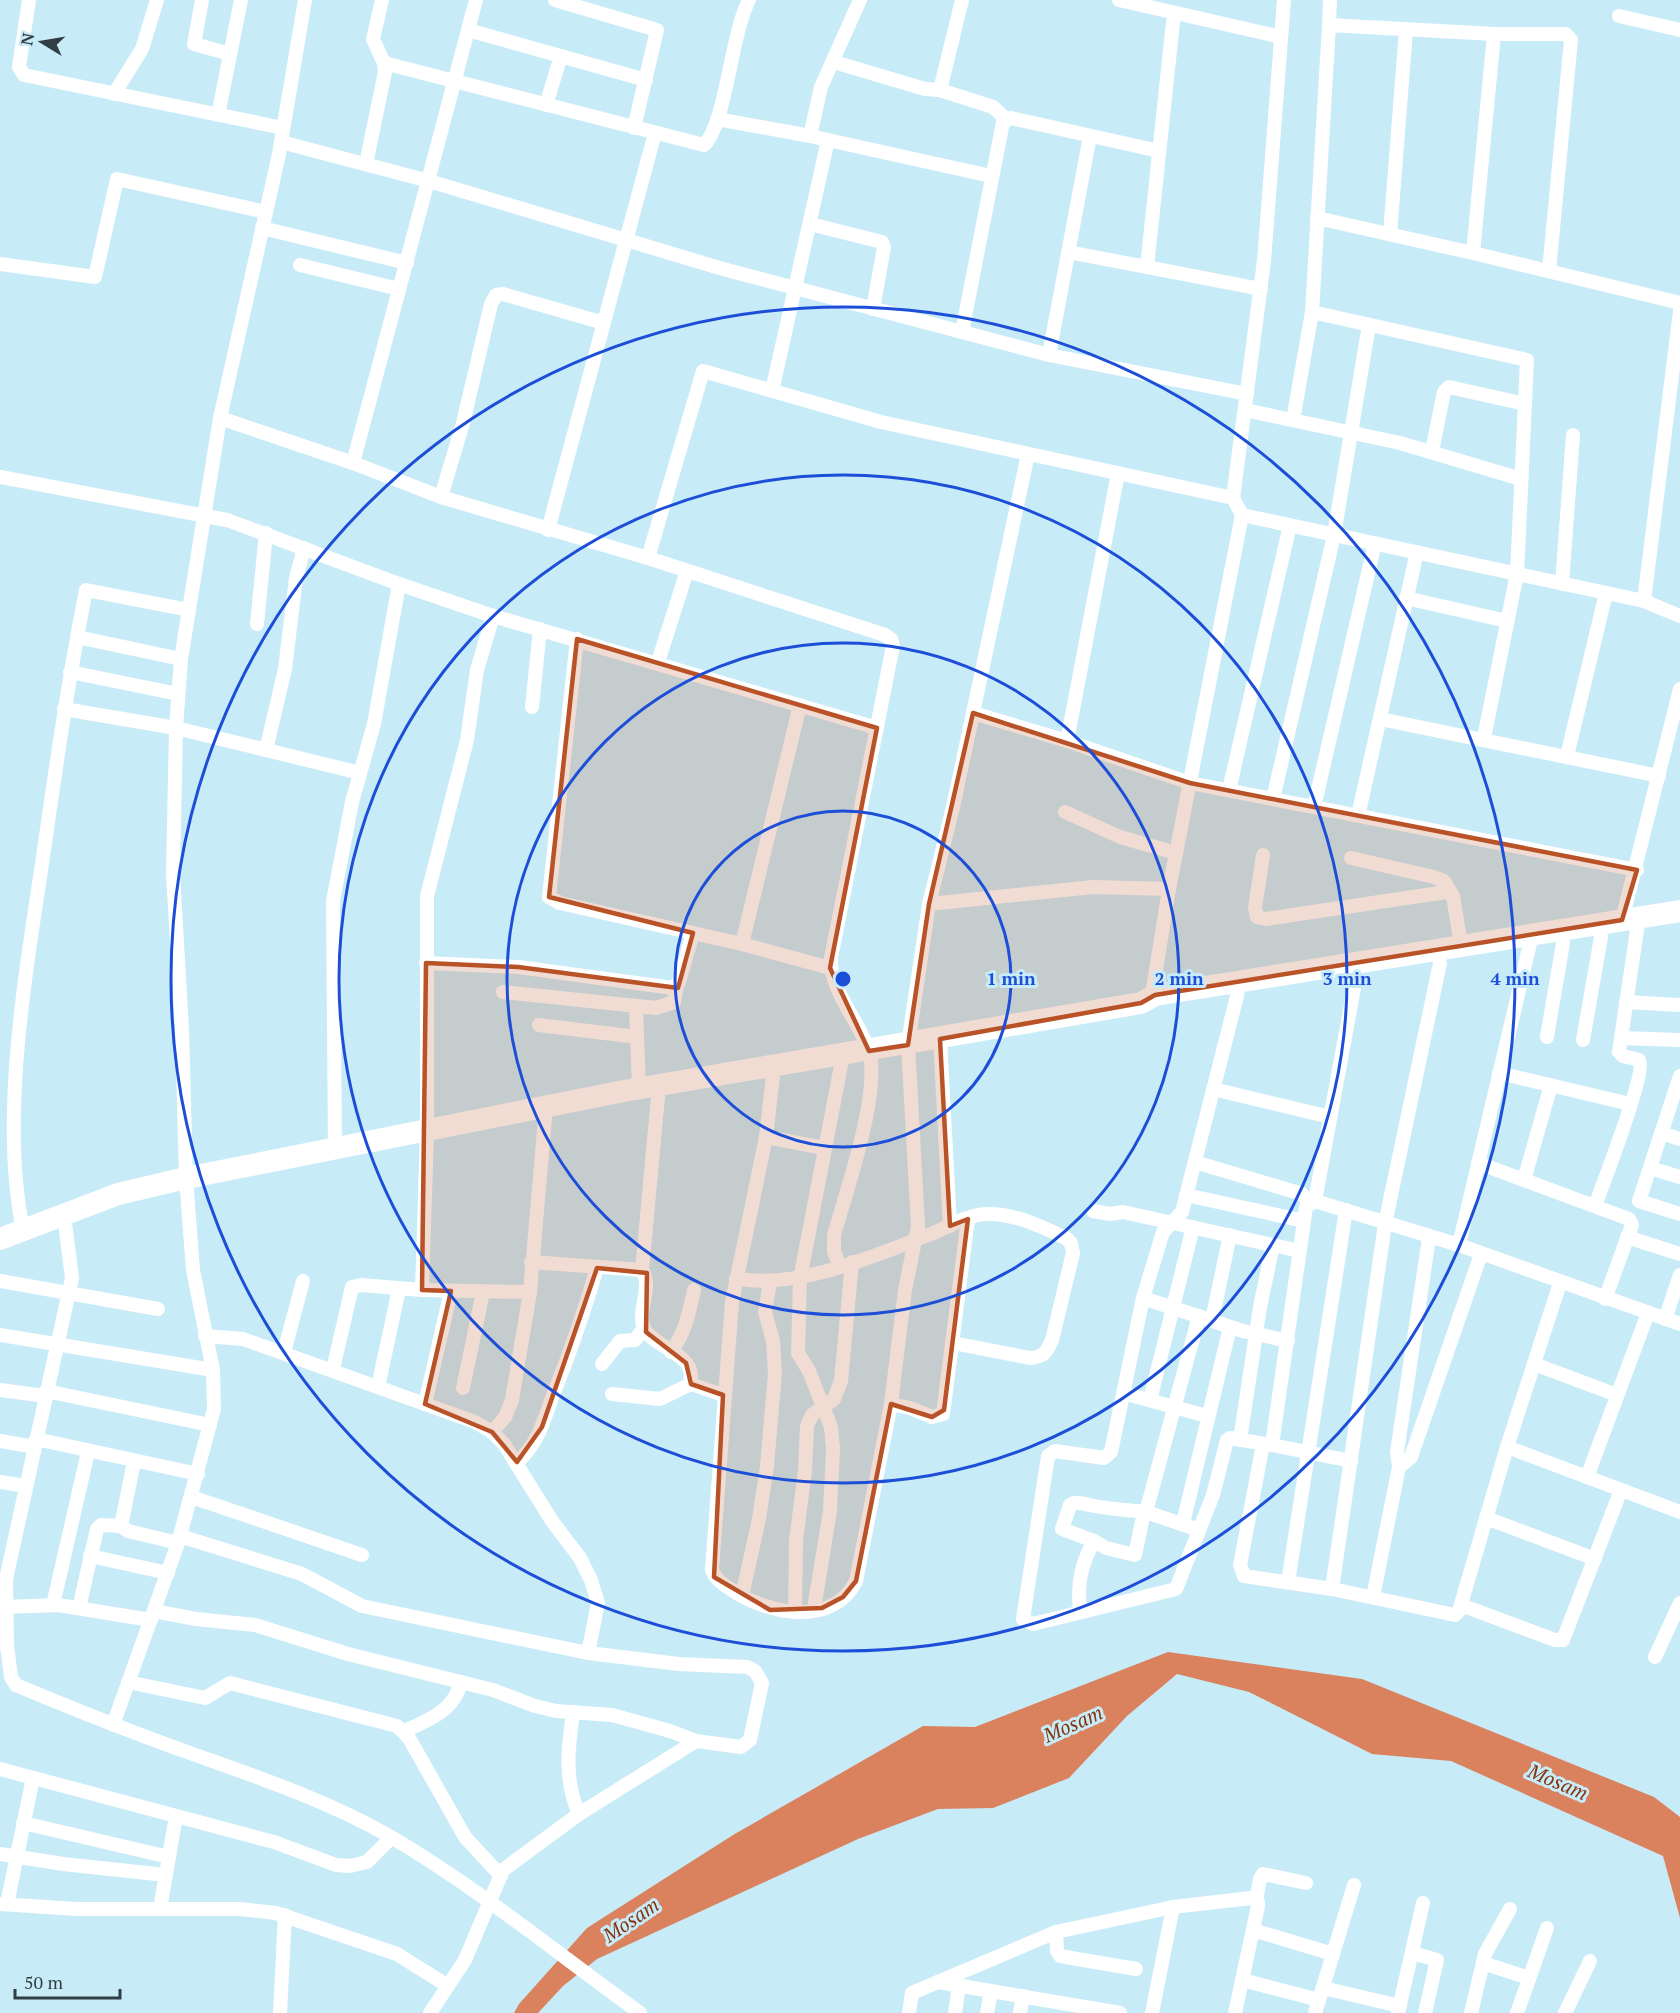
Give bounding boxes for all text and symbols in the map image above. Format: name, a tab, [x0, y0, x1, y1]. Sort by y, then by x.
north arrow	[12, 12, 72, 72]
text: N	[15, 31, 39, 47]
text: 1 min	[986, 966, 1036, 990]
text: 2 min	[1154, 966, 1204, 990]
text: 3 min	[1322, 966, 1372, 990]
text: 4 min	[1490, 966, 1540, 990]
centre of rings	[833, 969, 853, 989]
water label: Mosam	[1038, 1699, 1107, 1749]
water label: Mosam	[1523, 1757, 1592, 1806]
water label: Mosam	[596, 1891, 664, 1949]
scale bar	[15, 1962, 120, 2000]
text: 50 m	[24, 1970, 64, 1994]

